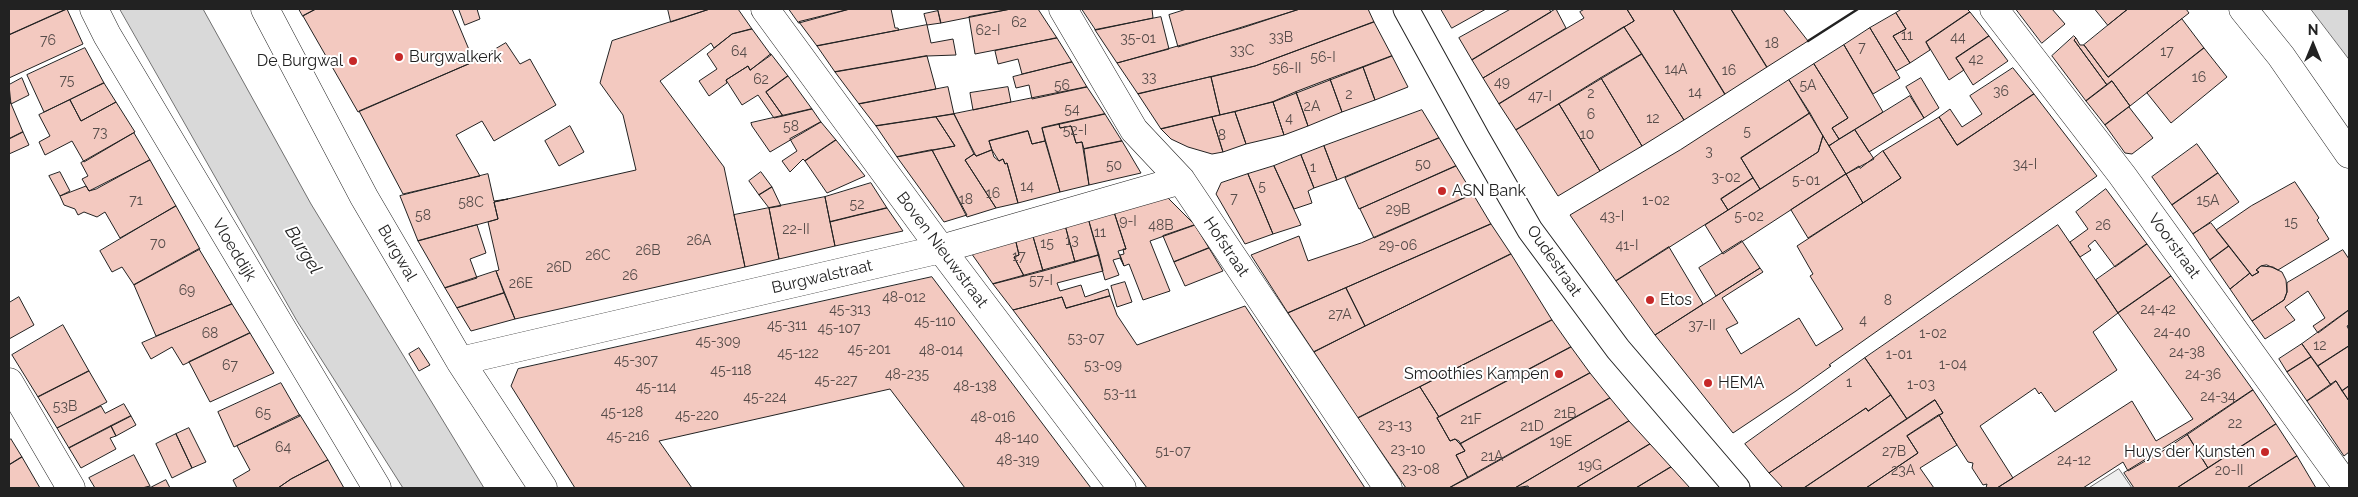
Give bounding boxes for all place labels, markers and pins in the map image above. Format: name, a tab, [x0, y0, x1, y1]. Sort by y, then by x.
place label: Burgwalkerk	[409, 47, 502, 67]
place label: De Burgwal	[257, 51, 343, 71]
marker: Burgwalkerk	[393, 51, 405, 63]
marker: De Burgwal	[347, 55, 359, 67]
place label: ASN Bank	[1452, 181, 1526, 201]
marker: ASN Bank	[1436, 185, 1448, 197]
place label: Etos	[1660, 290, 1692, 310]
marker: Etos	[1644, 294, 1656, 306]
place label: Smoothies Kampen	[1404, 364, 1549, 384]
marker: Smoothies Kampen	[1553, 368, 1565, 380]
place label: HEMA	[1718, 373, 1764, 393]
marker: HEMA	[1702, 377, 1714, 389]
place label: Huys der Kunsten	[2124, 442, 2255, 462]
marker: Huys der Kunsten	[2259, 446, 2271, 458]

